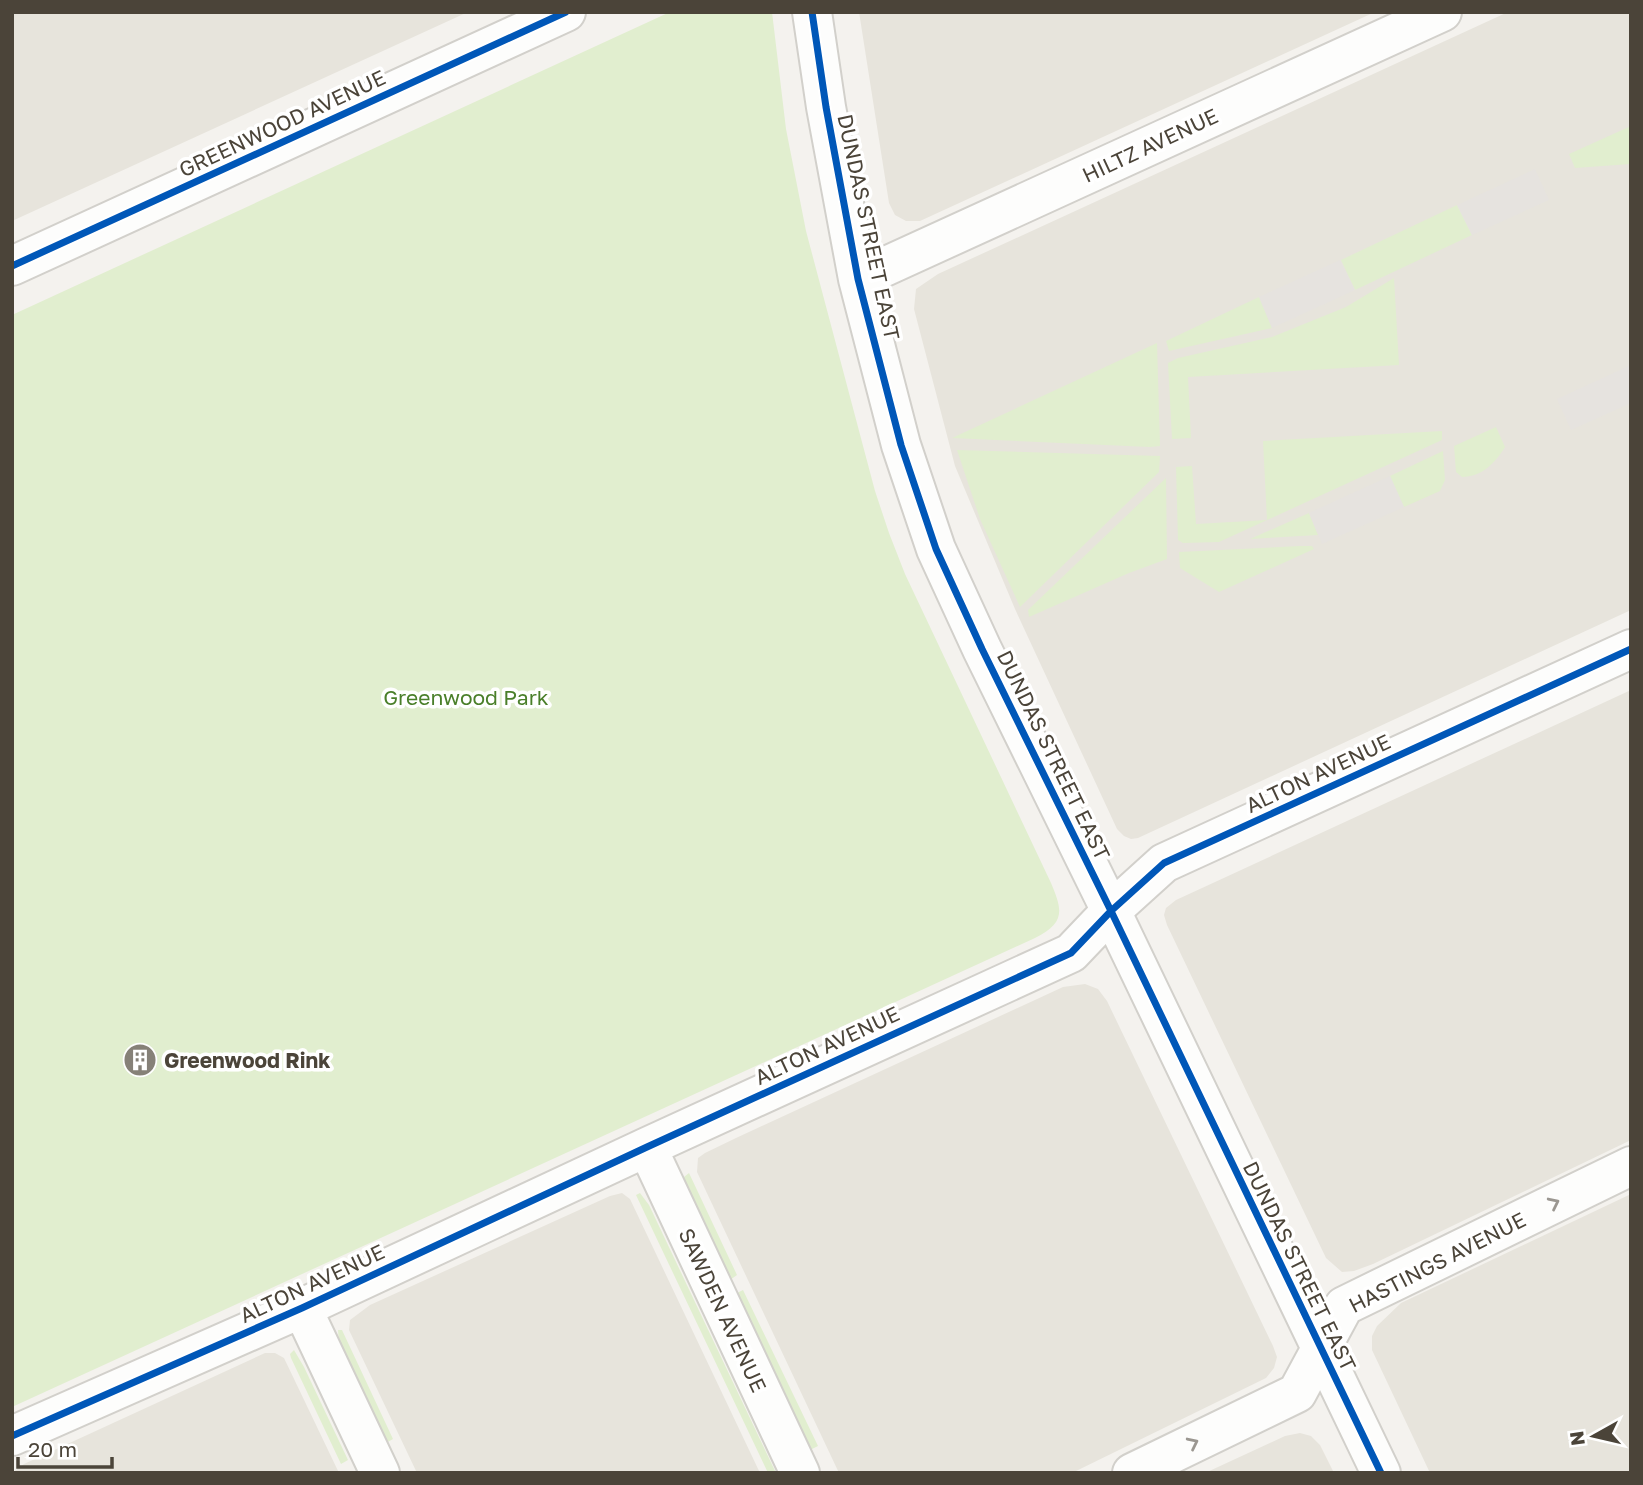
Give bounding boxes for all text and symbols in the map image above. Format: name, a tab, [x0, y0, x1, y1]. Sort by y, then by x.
street label: GREENWOOD AVENUE	[175, 64, 389, 182]
street label: HILTZ AVENUE	[1078, 102, 1222, 188]
street label: DUNDAS STREET EAST	[832, 112, 906, 342]
street label: DUNDAS STREET EAST	[992, 646, 1116, 864]
park label: Greenwood Park	[383, 684, 549, 710]
street label: ALTON AVENUE	[1241, 728, 1395, 818]
street label: ALTON AVENUE	[750, 1000, 904, 1090]
building icon: Greenwood Rink	[121, 1041, 159, 1079]
place label: Greenwood Rink	[164, 1047, 331, 1073]
street label: DUNDAS STREET EAST	[1238, 1157, 1362, 1375]
one-way arrow	[1547, 1197, 1559, 1211]
street label: HASTINGS AVENUE	[1344, 1206, 1530, 1318]
street label: SAWDEN AVENUE	[674, 1224, 772, 1396]
street label: ALTON AVENUE	[235, 1238, 389, 1328]
north arrow	[1559, 1401, 1629, 1471]
scale bar	[18, 1426, 112, 1470]
text: N	[1564, 1430, 1589, 1447]
text: 20 m	[28, 1436, 77, 1462]
one-way arrow	[1186, 1438, 1198, 1452]

